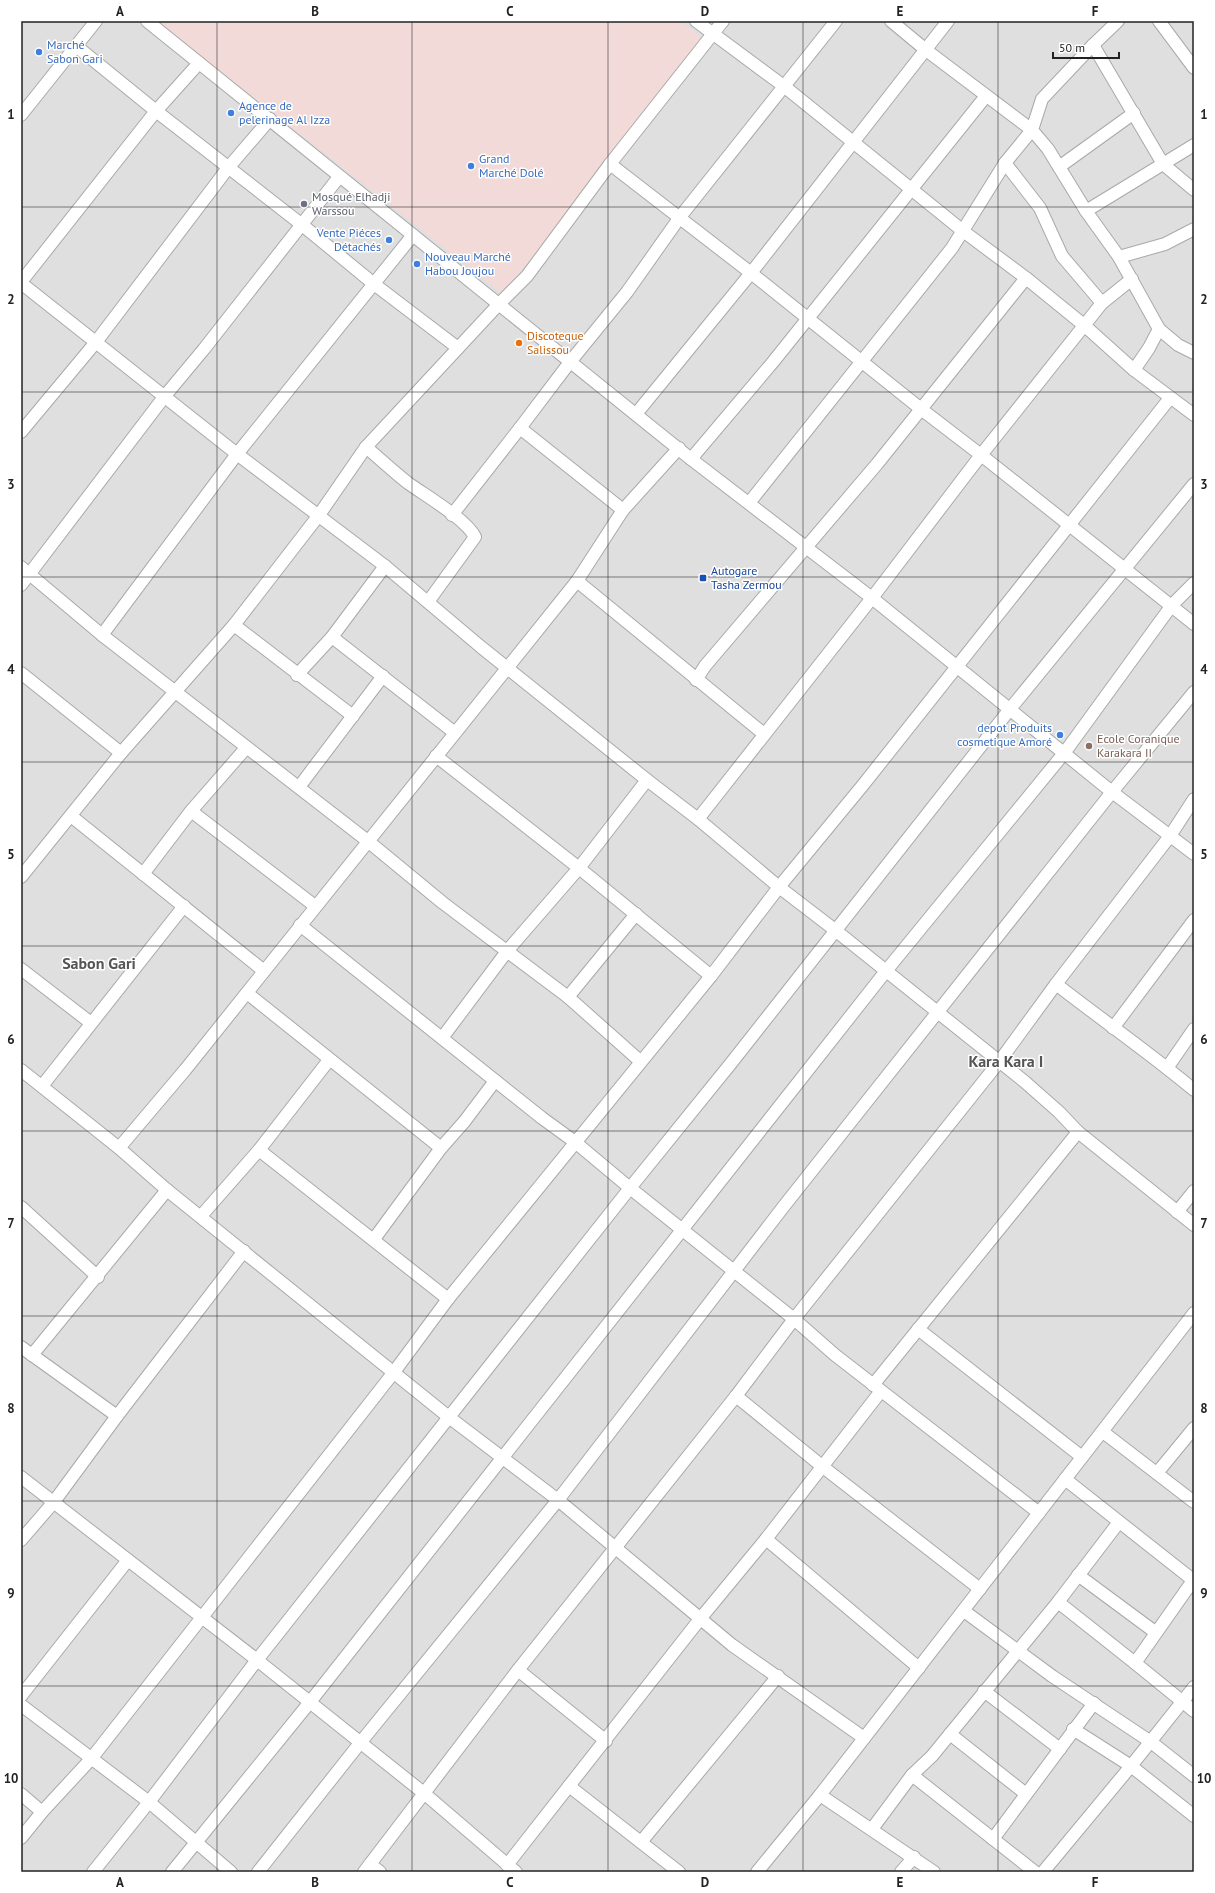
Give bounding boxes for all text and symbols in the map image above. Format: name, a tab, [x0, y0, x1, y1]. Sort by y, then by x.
text: A	[116, 3, 124, 20]
text: B	[311, 3, 319, 20]
text: C	[506, 3, 514, 20]
text: D	[701, 3, 709, 20]
text: E	[897, 3, 904, 20]
text: F	[1092, 3, 1099, 20]
scale bar	[1053, 34, 1119, 60]
place label: Marché Sabon Gari	[47, 37, 103, 66]
text: 50 m	[1059, 40, 1085, 55]
marker: Marché Sabon Gari	[34, 47, 44, 57]
place label: Agence de pelerinage Al Izza	[239, 98, 330, 127]
text: 1	[7, 106, 15, 123]
text: 1	[1200, 106, 1208, 123]
marker: Agence de pelerinage Al Izza	[226, 108, 236, 118]
place label: Grand Marché Dolé	[479, 151, 544, 180]
marker: Grand Marché Dolé	[466, 161, 476, 171]
place label: Mosqué Elhadji Warssou	[312, 189, 391, 218]
marker: Mosqué Elhadji Warssou	[299, 199, 309, 209]
place label: Vente Piéces Détachés	[316, 225, 381, 254]
marker: Vente Piéces Détachés	[384, 235, 394, 245]
place label: Nouveau Marché Habou Joujou	[425, 249, 511, 278]
marker: Nouveau Marché Habou Joujou	[412, 259, 422, 269]
text: 2	[7, 291, 15, 308]
text: 2	[1200, 291, 1208, 308]
place label: Discoteque Salissou	[527, 328, 584, 357]
marker: Discoteque Salissou	[514, 338, 524, 348]
text: 3	[7, 476, 15, 493]
text: 3	[1200, 476, 1208, 493]
place label: Autogare Tasha Zermou	[711, 563, 782, 592]
marker: Autogare Tasha Zermou	[698, 573, 708, 583]
text: 4	[7, 661, 15, 678]
text: 4	[1200, 661, 1208, 678]
place label: depot Produits cosmetique Amoré	[957, 720, 1052, 749]
marker: depot Produits cosmetique Amoré	[1055, 730, 1065, 740]
place label: Ecole Coranique Karakara II	[1097, 731, 1180, 760]
marker: Ecole Coranique Karakara II	[1084, 741, 1094, 751]
text: 5	[7, 846, 15, 863]
text: 5	[1200, 846, 1208, 863]
district label: Sabon Gari	[62, 953, 136, 973]
text: 6	[7, 1031, 15, 1048]
text: 6	[1200, 1031, 1208, 1048]
district label: Kara Kara I	[969, 1051, 1043, 1071]
text: 7	[7, 1215, 15, 1232]
text: 7	[1200, 1215, 1208, 1232]
text: 8	[7, 1400, 15, 1417]
text: 8	[1200, 1400, 1208, 1417]
text: 9	[7, 1585, 15, 1602]
text: 9	[1200, 1585, 1208, 1602]
text: 10	[4, 1770, 18, 1787]
text: 10	[1197, 1770, 1211, 1787]
text: A	[116, 1874, 124, 1891]
text: B	[311, 1874, 319, 1891]
text: C	[506, 1874, 514, 1891]
text: D	[701, 1874, 709, 1891]
text: E	[897, 1874, 904, 1891]
text: F	[1092, 1874, 1099, 1891]

